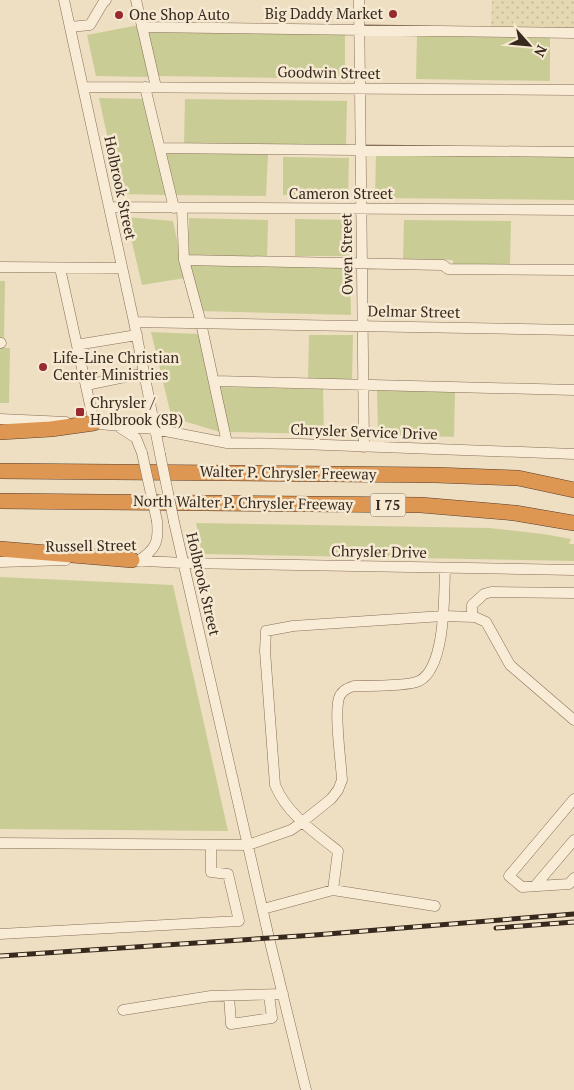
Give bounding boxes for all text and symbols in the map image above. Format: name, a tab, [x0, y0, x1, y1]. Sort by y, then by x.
place label: Big Daddy Market	[265, 3, 383, 23]
place label: One Shop Auto	[129, 4, 230, 24]
marker: Big Daddy Market	[387, 8, 399, 20]
marker: One Shop Auto	[113, 9, 125, 21]
north arrow	[504, 20, 554, 70]
text: N	[530, 42, 552, 61]
street label: Goodwin Street	[277, 61, 381, 83]
street label: Holbrook Street	[100, 134, 142, 242]
street label: Cameron Street	[289, 183, 394, 203]
street label: Owen Street	[335, 212, 357, 295]
street label: Delmar Street	[368, 300, 461, 322]
place label: Life-Line Christian Center Ministries	[53, 347, 179, 384]
marker: Life-Line Christian Center Ministries	[37, 361, 49, 373]
place label: Chrysler / Holbrook (SB)	[90, 392, 183, 429]
marker: Chrysler / Holbrook (SB)	[74, 406, 86, 418]
street label: Chrysler Service Drive	[290, 418, 438, 444]
street label: Walter P. Chrysler Freeway	[199, 460, 377, 484]
street label: North Walter P. Chrysler Freeway	[133, 490, 354, 514]
road number: I 75	[370, 494, 406, 516]
street label: Holbrook Street	[182, 530, 226, 638]
street label: Russell Street	[45, 534, 137, 556]
street label: Chrysler Drive	[331, 540, 427, 562]

